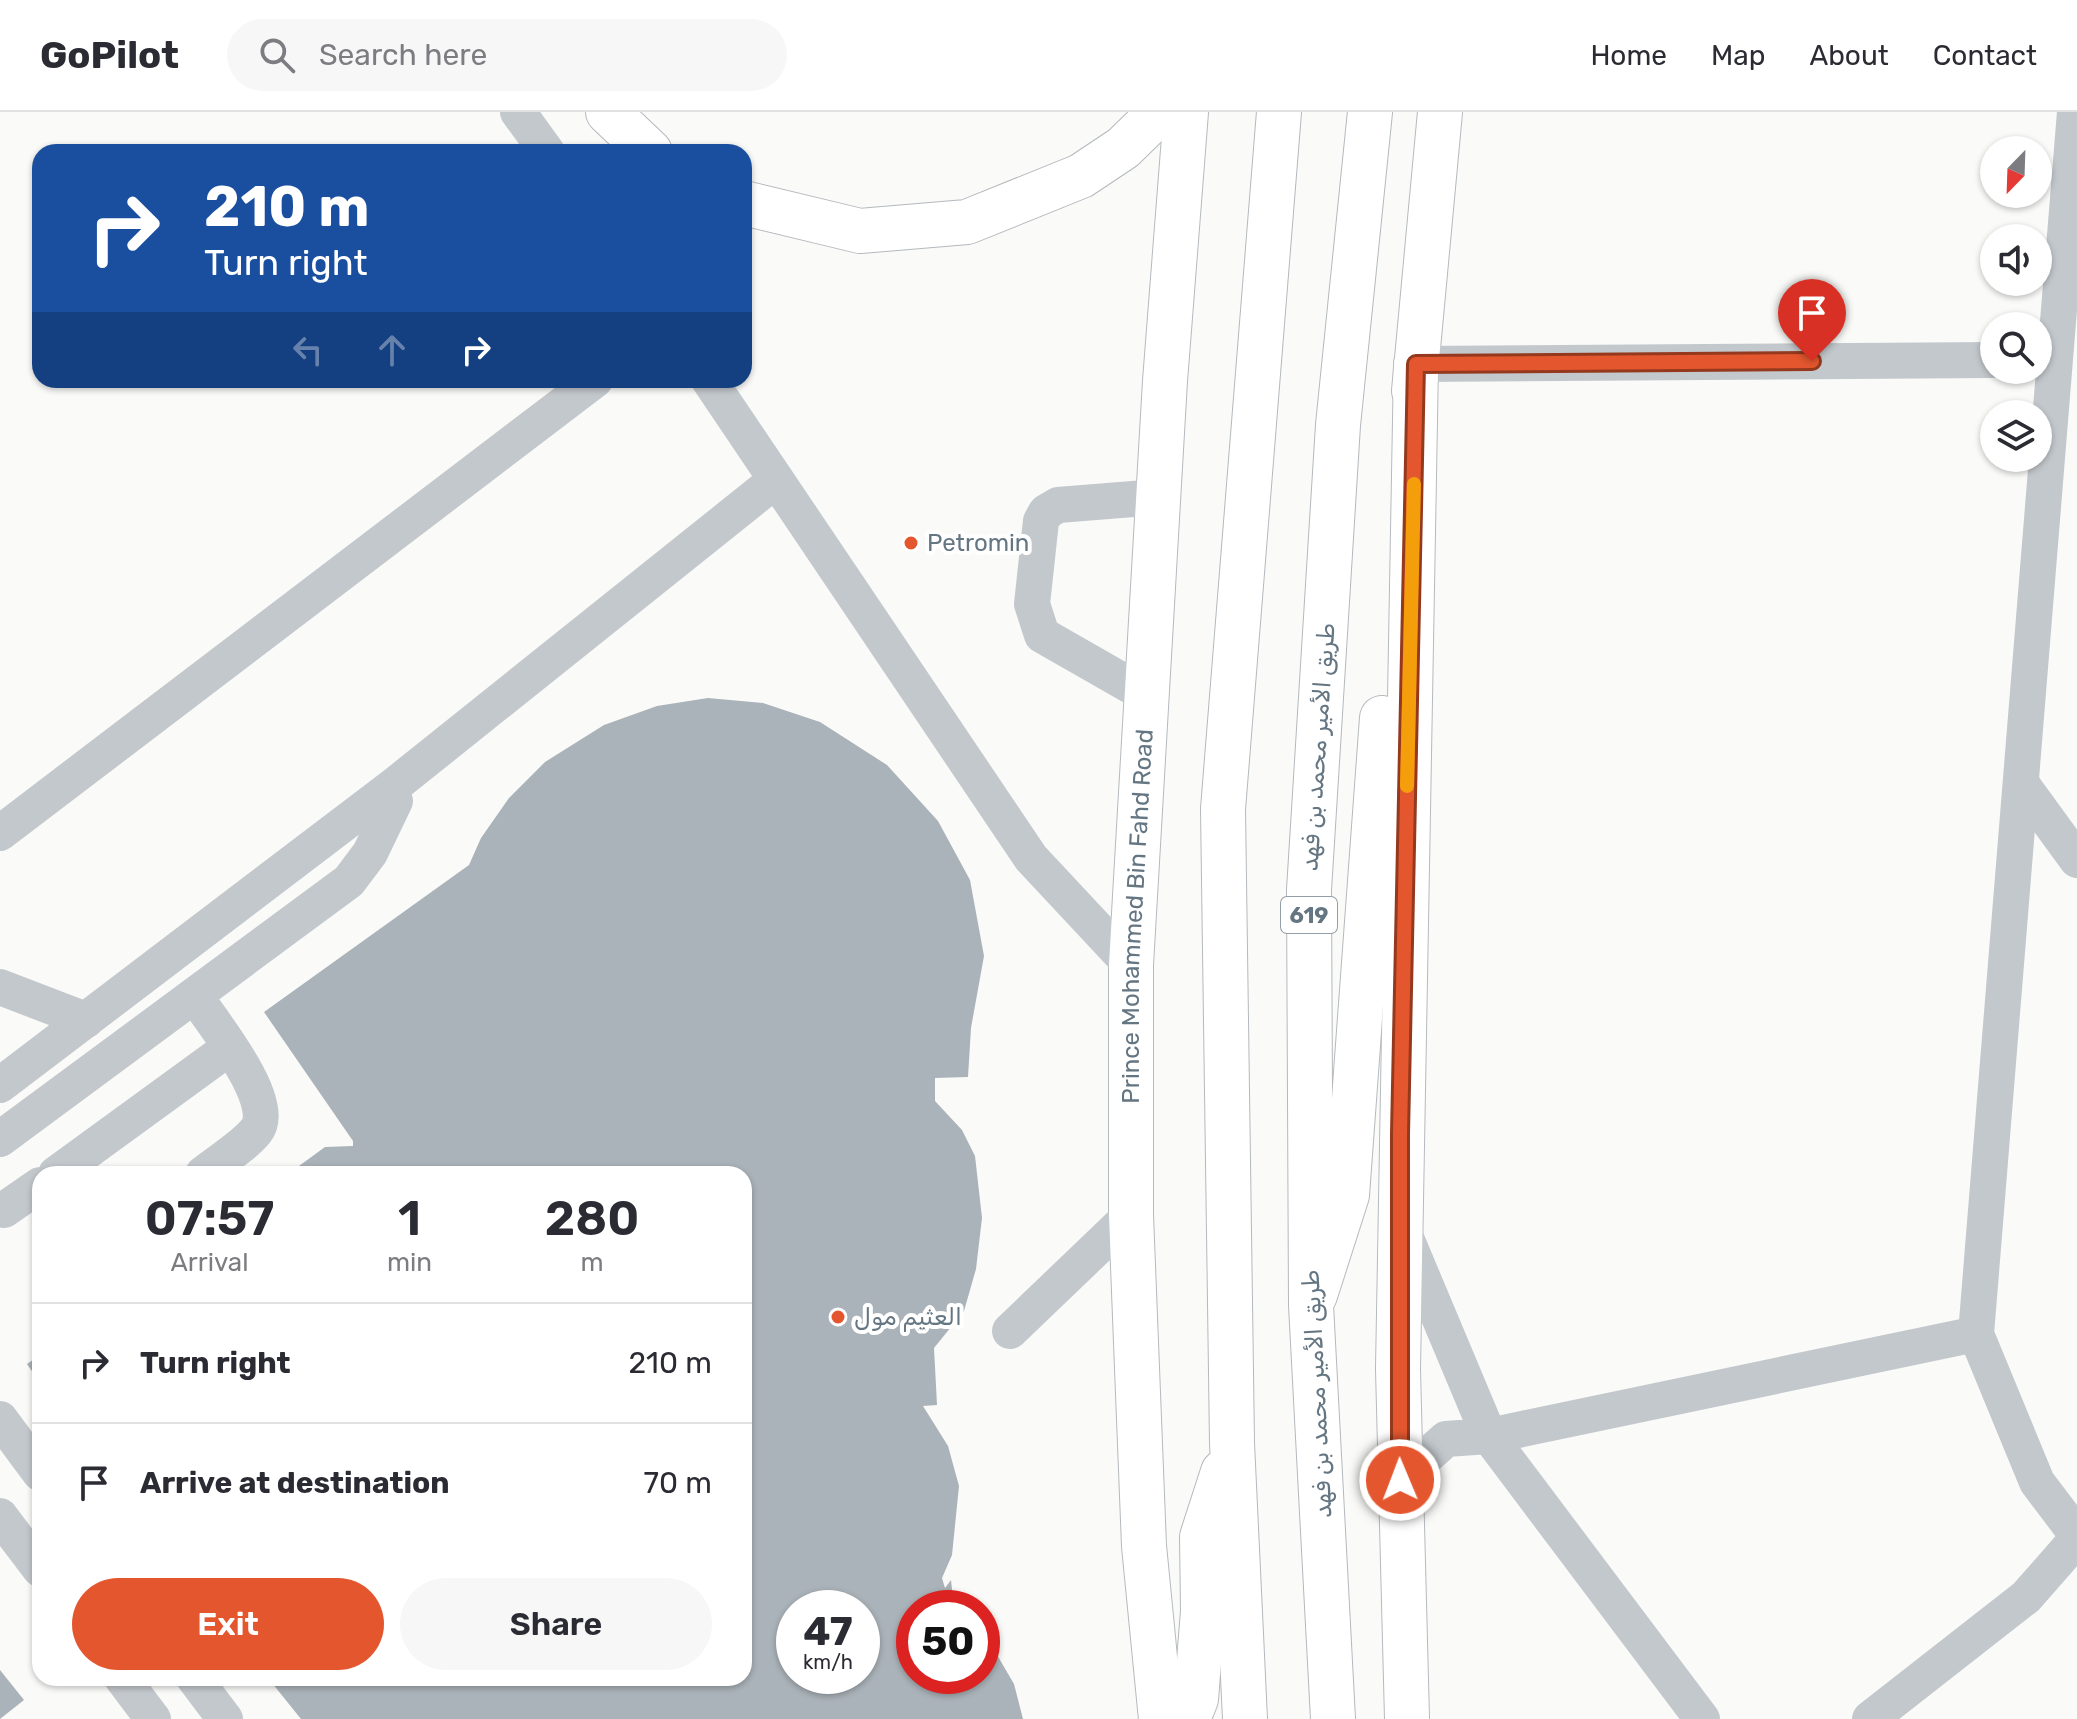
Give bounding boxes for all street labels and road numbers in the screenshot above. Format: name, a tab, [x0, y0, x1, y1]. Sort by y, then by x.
street label: طريق الأمير محمد بن فهد	[1295, 622, 1341, 872]
street label: Prince Mohammed Bin Fahd Road	[1117, 728, 1159, 1104]
road number: 619	[1281, 897, 1337, 933]
street label: طريق الأمير محمد بن فهد	[1297, 1269, 1337, 1519]

